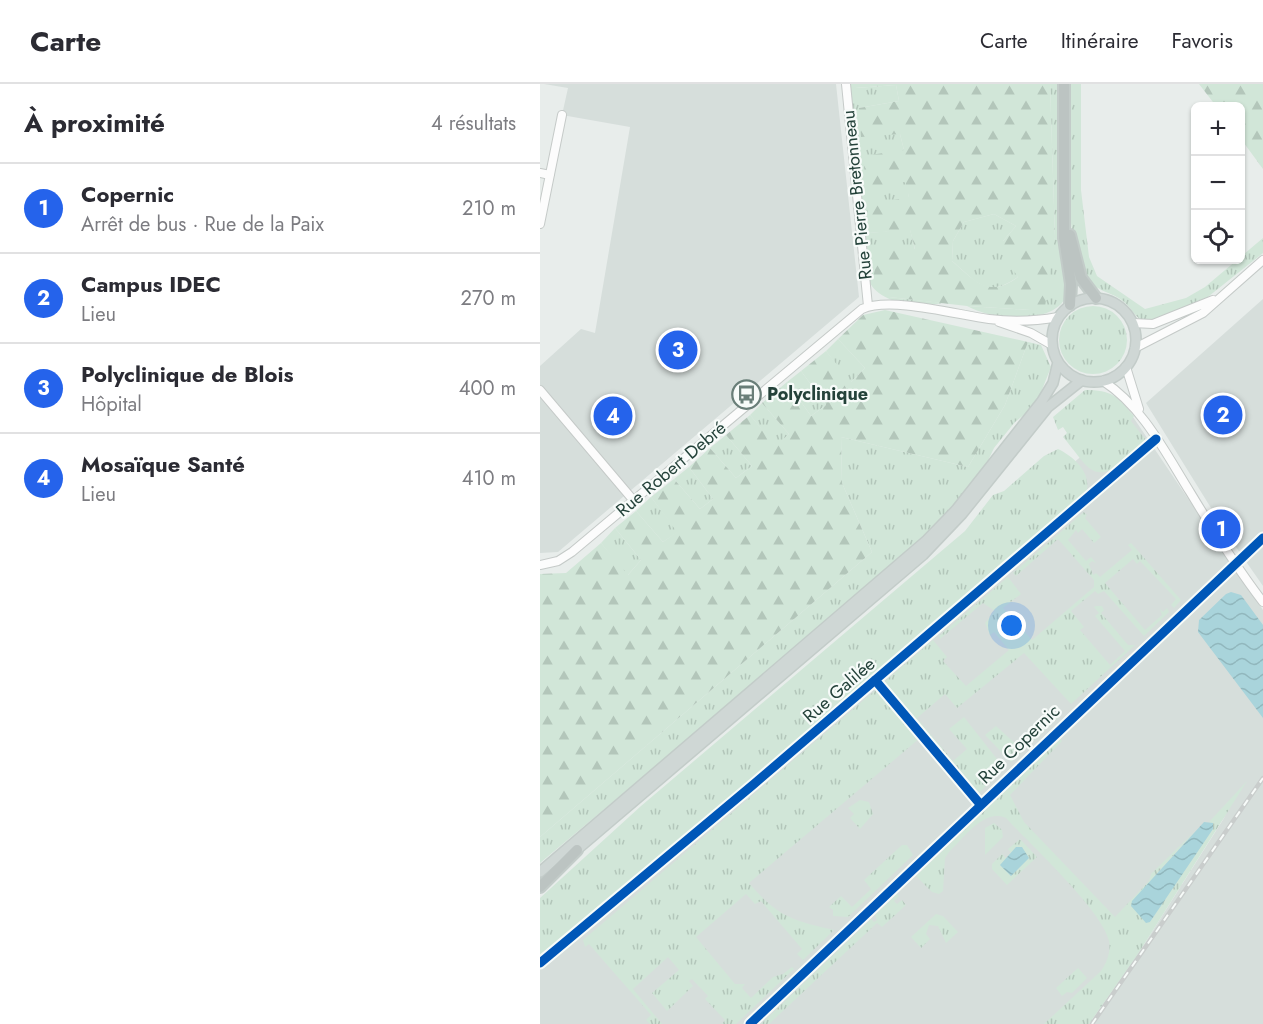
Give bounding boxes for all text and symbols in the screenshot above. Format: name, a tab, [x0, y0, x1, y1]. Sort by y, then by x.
text: Carte	[30, 21, 101, 62]
text: Carte	[980, 26, 1028, 56]
text: Itinéraire	[1061, 26, 1139, 56]
text: Favoris	[1172, 26, 1233, 56]
map controls	[1191, 102, 1245, 264]
button: +	[1191, 102, 1245, 156]
text: À proximité	[24, 104, 165, 142]
text: 4 résultats	[431, 109, 516, 138]
street label: Rue Pierre Bretonneau	[835, 109, 879, 281]
button: −	[1191, 156, 1245, 210]
text: Copernic	[81, 178, 174, 210]
text: 1	[38, 194, 49, 223]
text: 210 m	[462, 194, 516, 223]
text: Arrêt de bus · Rue de la Paix	[81, 210, 324, 239]
button: locate	[1191, 210, 1245, 264]
text: Campus IDEC	[81, 268, 221, 300]
text: 2	[37, 284, 50, 313]
text: 270 m	[461, 284, 516, 313]
text: Lieu	[81, 300, 116, 329]
pin: 3	[658, 328, 698, 372]
text: Polyclinique de Blois	[81, 358, 294, 390]
text: 3	[37, 374, 50, 403]
text: 400 m	[459, 374, 516, 403]
bus stop icon: Polyclinique	[730, 378, 762, 410]
place label: Polyclinique	[767, 381, 868, 407]
text: Hôpital	[81, 390, 142, 419]
pin: 2	[1204, 392, 1242, 438]
pin: 4	[594, 394, 632, 438]
street label: Rue Robert Debré	[610, 415, 732, 523]
text: Mosaïque Santé	[81, 448, 245, 480]
text: 4	[37, 464, 50, 493]
text: 410 m	[462, 464, 516, 493]
text: Lieu	[81, 480, 116, 509]
pin: 1	[1202, 506, 1240, 552]
your location	[997, 611, 1026, 640]
street label: Rue Galilée	[797, 651, 881, 729]
street label: Rue Copernic	[972, 698, 1066, 790]

